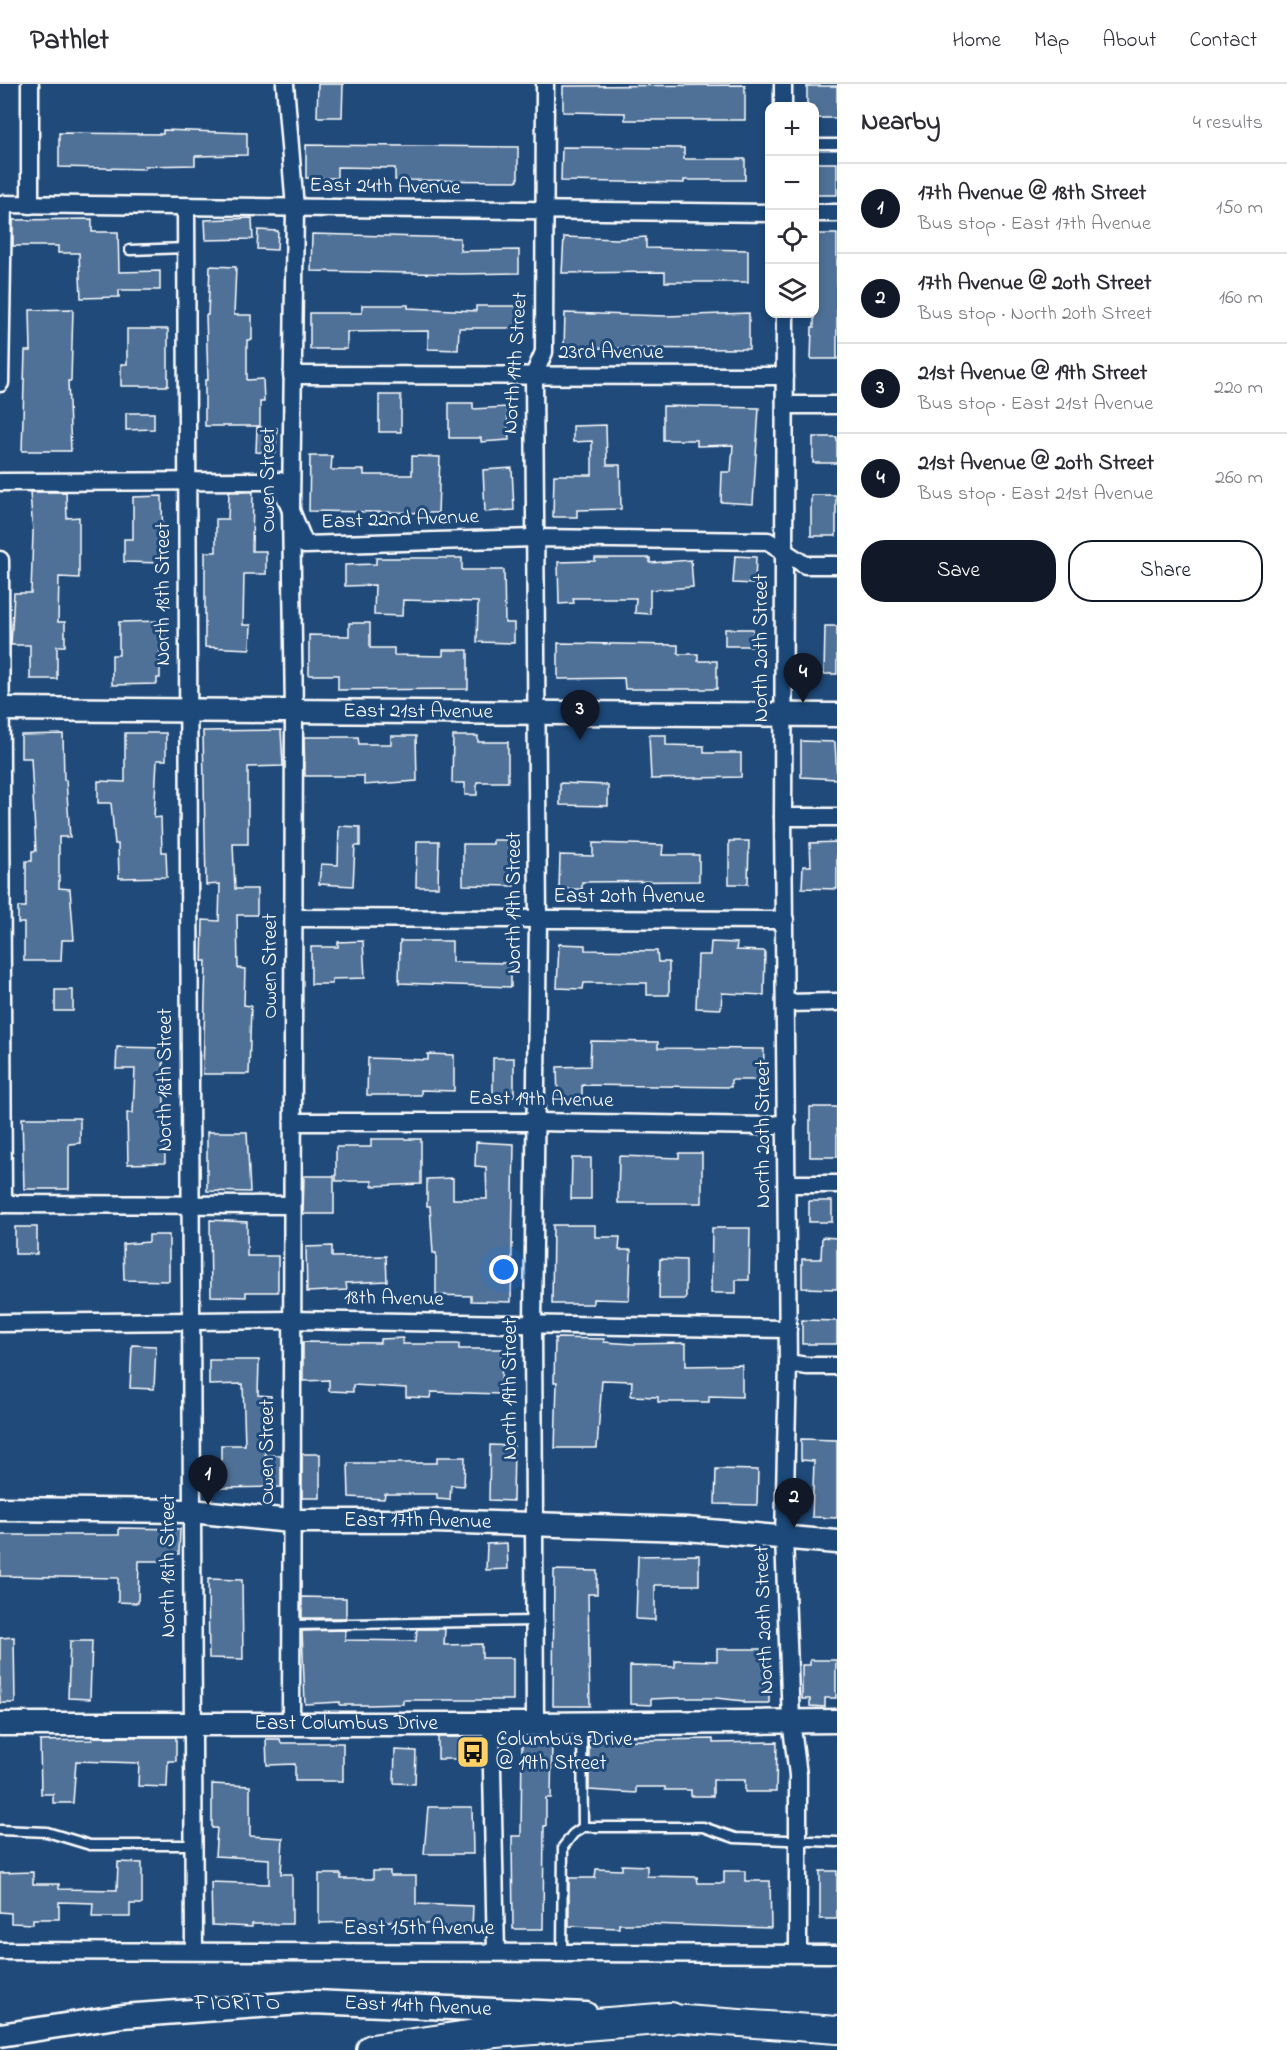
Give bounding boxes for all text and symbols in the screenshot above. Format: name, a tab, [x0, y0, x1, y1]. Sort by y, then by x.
text: Pathlet	[30, 21, 109, 62]
text: Home	[952, 26, 1001, 56]
text: Map	[1034, 26, 1069, 56]
text: About	[1102, 26, 1156, 56]
text: Contact	[1189, 26, 1257, 56]
map controls	[765, 102, 819, 318]
button: +	[765, 102, 819, 156]
text: Nearby	[861, 104, 940, 142]
text: 4 results	[1193, 109, 1263, 138]
button: −	[765, 156, 819, 210]
street label: East 24th Avenue	[309, 171, 461, 203]
text: 17th Avenue @ 18th Street	[918, 178, 1146, 210]
text: 1	[877, 194, 884, 223]
text: 150 m	[1216, 194, 1263, 223]
button: locate	[765, 210, 819, 264]
text: Bus stop · East 17th Avenue	[918, 210, 1151, 239]
button: layers	[765, 264, 819, 318]
text: 17th Avenue @ 20th Street	[918, 268, 1151, 300]
text: 2	[876, 284, 885, 313]
text: 160 m	[1219, 284, 1263, 313]
street label: North 19th Street	[496, 291, 536, 435]
text: Bus stop · North 20th Street	[918, 300, 1152, 329]
street label: 23rd Avenue	[558, 338, 664, 368]
text: 21st Avenue @ 19th Street	[918, 358, 1147, 390]
text: 3	[876, 374, 885, 403]
text: 220 m	[1214, 374, 1263, 403]
text: Bus stop · East 21st Avenue	[918, 390, 1153, 419]
street label: Owen Street	[254, 427, 284, 533]
text: 21st Avenue @ 20th Street	[918, 448, 1154, 480]
text: 4	[876, 464, 885, 493]
text: 260 m	[1215, 464, 1263, 493]
text: Bus stop · East 21st Avenue	[918, 480, 1153, 509]
street label: East 22nd Avenue	[320, 502, 480, 538]
street label: North 18th Street	[149, 522, 179, 666]
button: Save	[861, 540, 1056, 602]
button: Share	[1068, 540, 1263, 602]
street label: North 20th Street	[747, 574, 777, 722]
pin: 4	[784, 654, 822, 703]
pin: 3	[560, 690, 600, 740]
street label: East 21st Avenue	[343, 696, 494, 728]
street label: North 19th Street	[500, 832, 530, 974]
street label: East 20th Avenue	[553, 882, 705, 912]
street label: Owen Street	[256, 913, 286, 1019]
street label: North 18th Street	[151, 1008, 181, 1152]
street label: North 20th Street	[749, 1060, 779, 1208]
street label: East 19th Avenue	[468, 1084, 614, 1116]
your location	[489, 1255, 518, 1284]
street label: 18th Avenue	[344, 1283, 445, 1315]
street label: North 19th Street	[496, 1318, 526, 1460]
street label: Owen Street	[253, 1399, 283, 1505]
pin: 1	[188, 1456, 228, 1505]
pin: 2	[774, 1478, 814, 1528]
street label: North 18th Street	[154, 1494, 184, 1638]
street label: East 17th Avenue	[344, 1506, 492, 1538]
street label: North 20th Street	[747, 1545, 783, 1695]
street label: East Columbus Drive	[254, 1709, 438, 1739]
place label: Columbus Drive @ 19th Street	[496, 1725, 633, 1779]
bus stop icon: Columbus Drive @ 19th Street	[455, 1734, 491, 1770]
street label: East 15th Avenue	[344, 1914, 495, 1944]
district label: FIORITO	[193, 1988, 282, 2020]
street label: East 14th Avenue	[344, 1988, 493, 2025]

